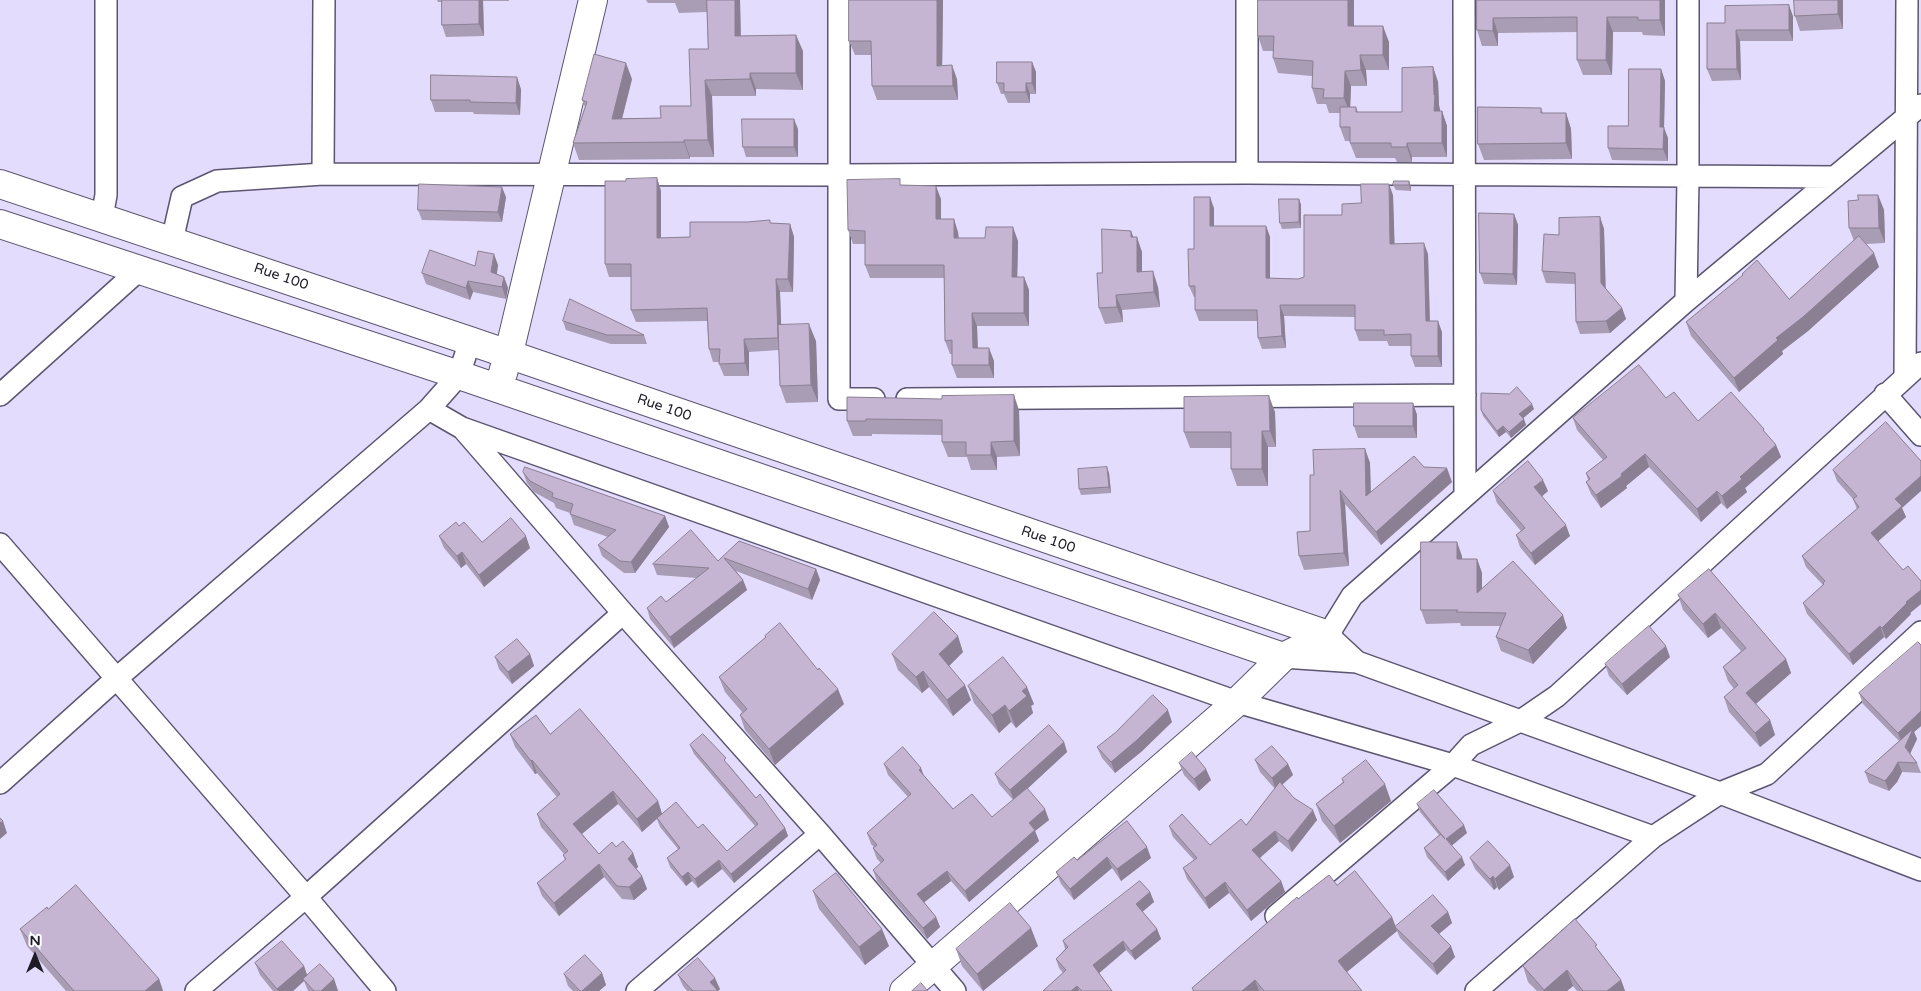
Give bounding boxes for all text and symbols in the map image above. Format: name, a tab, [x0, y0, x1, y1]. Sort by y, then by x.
street label: Rue 100	[252, 260, 310, 294]
street label: Rue 100	[635, 391, 693, 425]
street label: Rue 100	[1019, 523, 1077, 557]
north arrow	[10, 931, 60, 981]
text: N	[29, 932, 41, 949]

